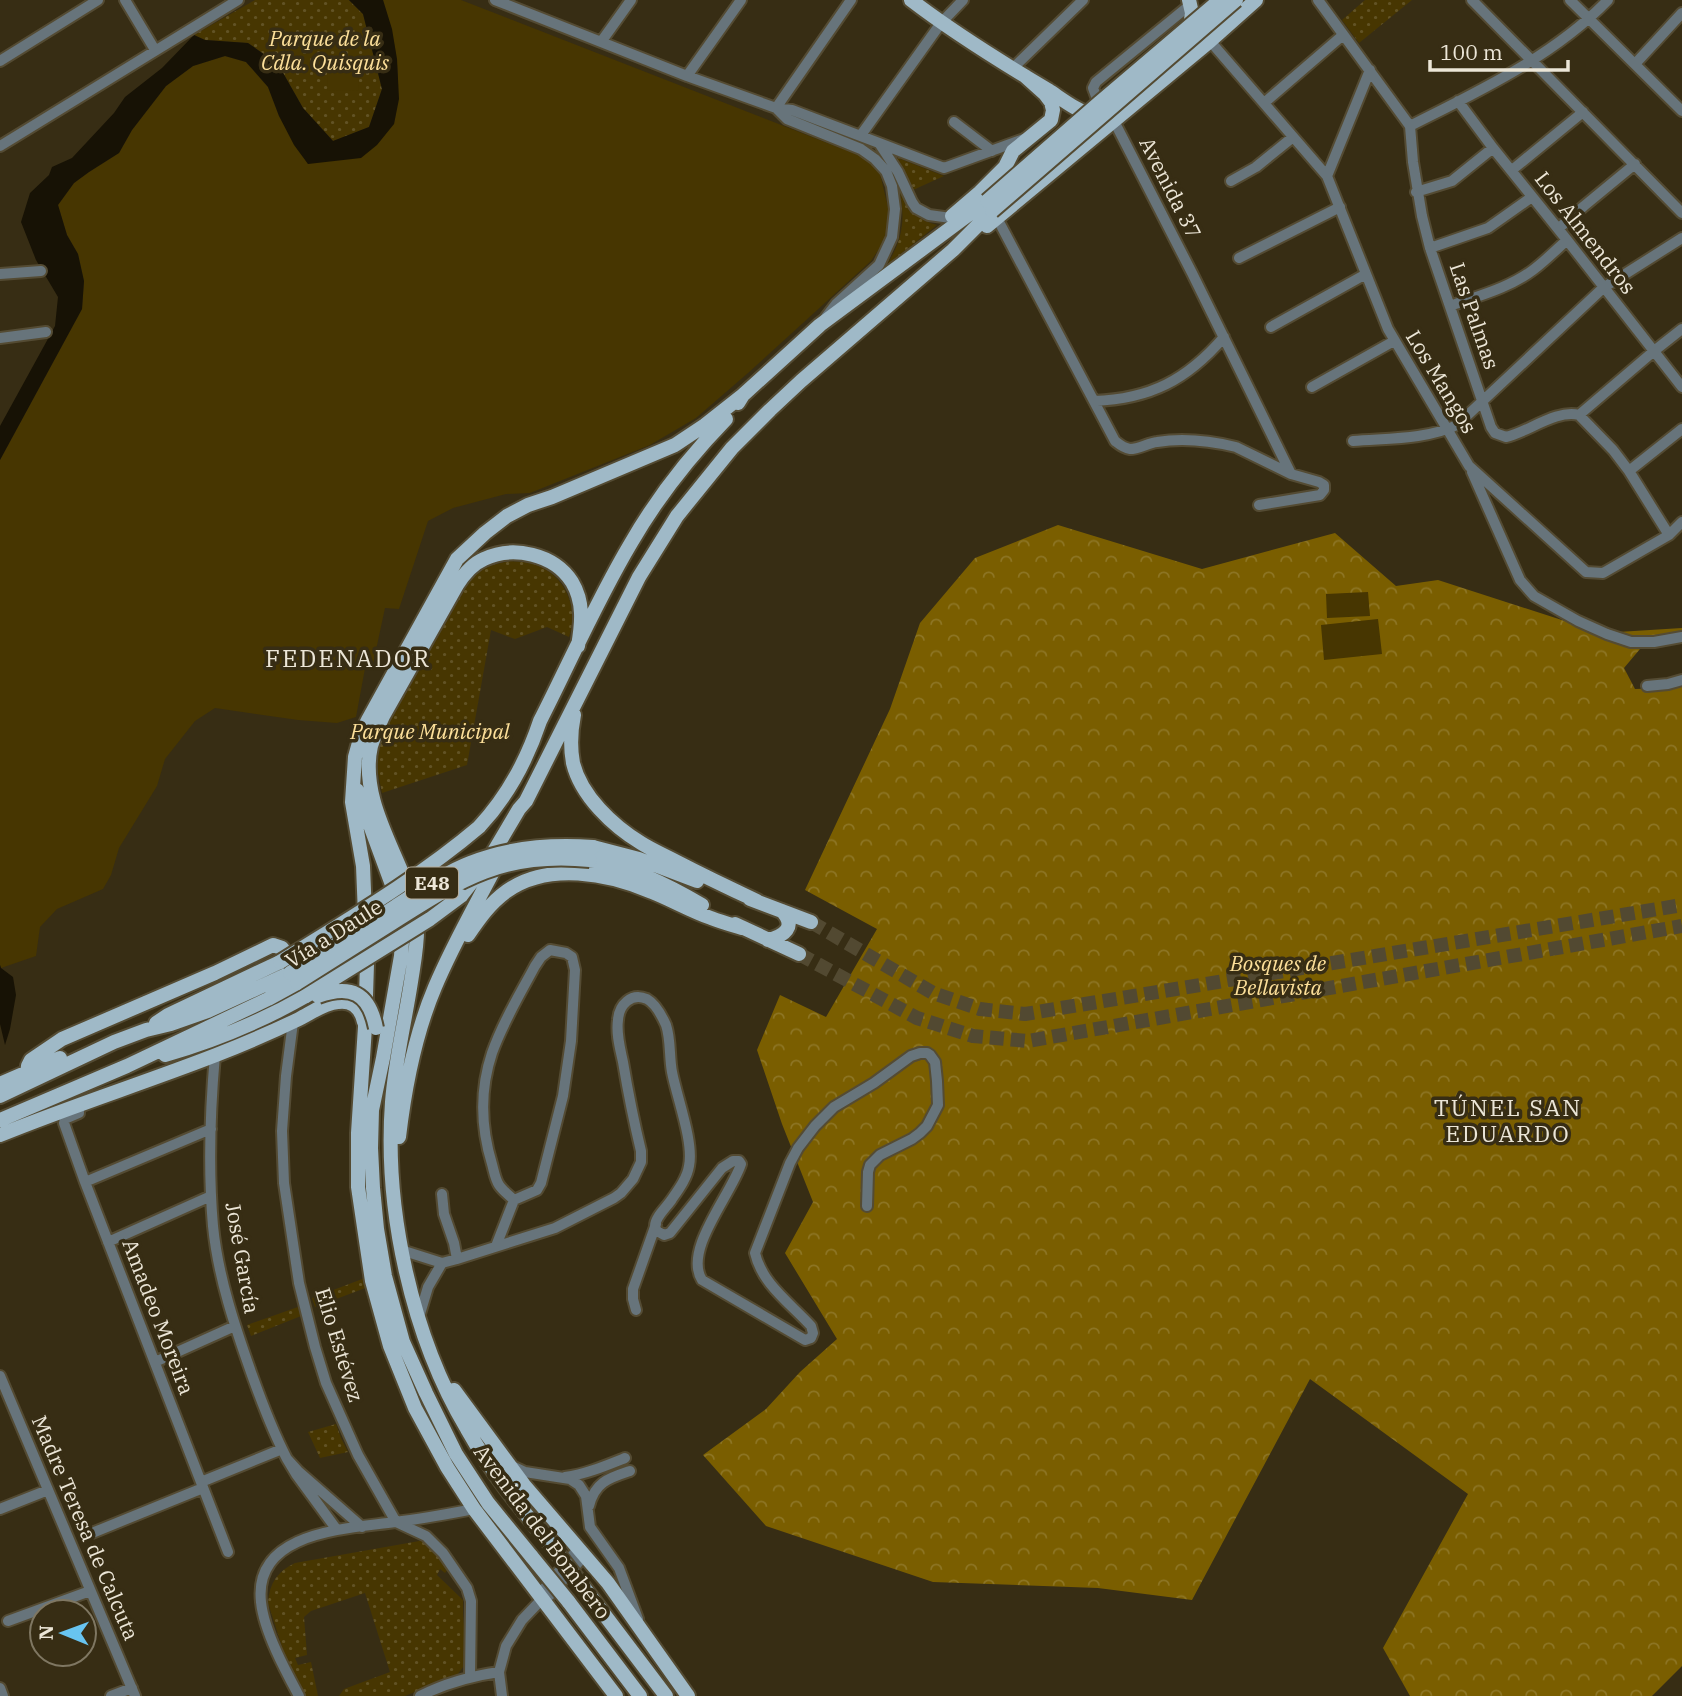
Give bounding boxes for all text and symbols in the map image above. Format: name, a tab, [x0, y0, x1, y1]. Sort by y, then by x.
park label: Parque de la Cdla. Quisquis	[261, 24, 389, 76]
scale bar	[1430, 28, 1568, 72]
text: 100 m	[1440, 38, 1503, 66]
street label: Avenida 37	[1133, 132, 1208, 243]
street label: Los Almendros	[1529, 165, 1643, 300]
street label: Las Palmas	[1444, 258, 1506, 373]
street label: Los Mangos	[1400, 325, 1484, 438]
district label: FEDENADOR	[265, 642, 431, 674]
park label: Parque Municipal	[349, 717, 511, 745]
road number: E48	[406, 868, 458, 898]
street label: Vía a Daule	[280, 892, 387, 974]
park label: Bosques de Bellavista	[1229, 949, 1327, 1001]
district label: TÚNEL SAN EDUARDO	[1434, 1092, 1582, 1148]
street label: José García	[219, 1200, 267, 1316]
street label: Amadeo Moreira	[116, 1235, 202, 1399]
street label: Elio Estévez	[309, 1284, 371, 1405]
street label: Madre Teresa de Calcuta	[26, 1411, 146, 1644]
street label: Avenida del Bombero	[468, 1438, 618, 1624]
north arrow	[28, 1598, 98, 1668]
text: N	[34, 1625, 58, 1640]

